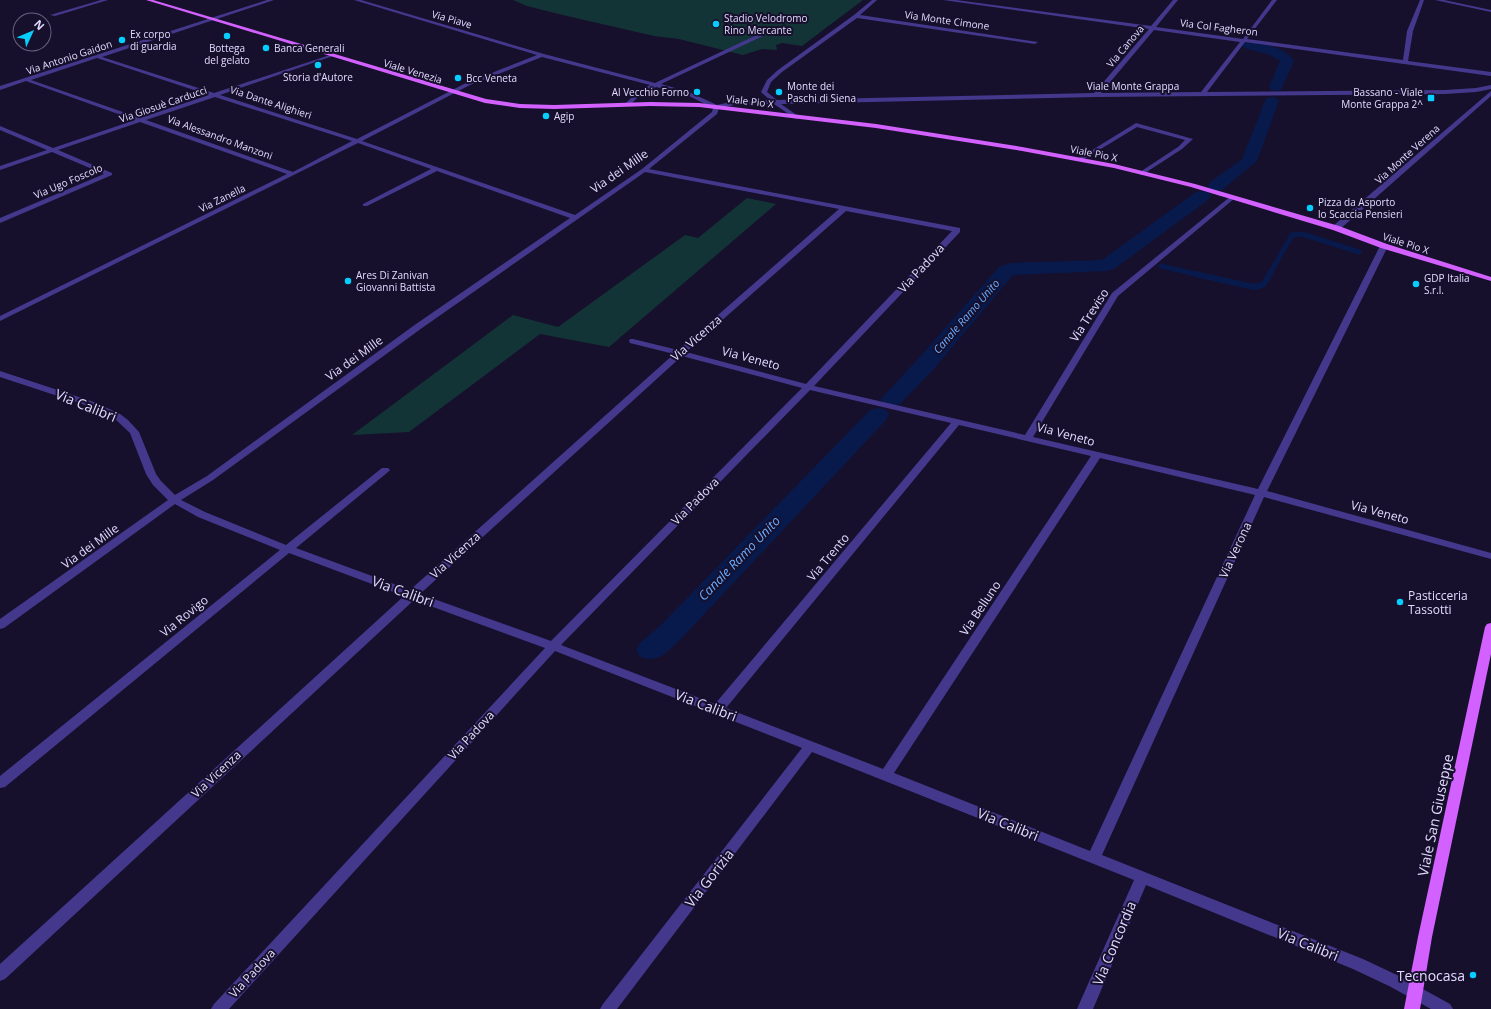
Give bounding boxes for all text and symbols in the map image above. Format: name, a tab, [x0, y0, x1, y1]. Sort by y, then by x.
street label: Via Piave	[430, 7, 474, 32]
street label: Via Monte Cimone	[904, 7, 991, 33]
place label: Stadio Velodromo Rino Mercante	[724, 11, 807, 37]
north arrow	[12, 12, 52, 52]
street label: Via Col Fagheron	[1179, 15, 1259, 39]
text: N	[31, 16, 48, 33]
marker: Stadio Velodromo Rino Mercante	[711, 19, 721, 29]
street label: Via Canova	[1103, 22, 1147, 70]
place label: Ex corpo di guardia	[130, 27, 177, 53]
marker: Bottega del gelato	[222, 31, 232, 41]
marker: Ex corpo di guardia	[117, 35, 127, 45]
street label: Via Antonio Gaidon	[24, 37, 114, 77]
place label: Bottega del gelato	[204, 41, 250, 67]
place label: Banca Generali	[274, 41, 344, 55]
marker: Banca Generali	[261, 43, 271, 53]
street label: Viale Venezia	[382, 55, 444, 87]
marker: Storia d'Autore	[313, 60, 323, 70]
place label: Storia d'Autore	[283, 70, 353, 84]
place label: Bcc Veneta	[466, 71, 517, 85]
marker: Bcc Veneta	[453, 73, 463, 83]
place label: Monte dei Paschi di Siena	[787, 79, 856, 105]
street label: Viale Monte Grappa	[1087, 79, 1179, 93]
street label: Via Giosuè Carducci	[117, 82, 209, 126]
street label: Via Dante Alighieri	[228, 82, 314, 122]
place label: Al Vecchio Forno	[612, 85, 689, 99]
place label: Bassano - Viale Monte Grappa 2^	[1341, 85, 1423, 111]
marker: Al Vecchio Forno	[692, 87, 702, 97]
marker: Monte dei Paschi di Siena	[774, 87, 784, 97]
street label: Viale Pio X	[725, 91, 775, 111]
marker: Bassano - Viale Monte Grappa 2^	[1426, 93, 1436, 103]
place label: Agip	[554, 109, 574, 123]
street label: Via Alessandro Manzoni	[165, 111, 275, 163]
marker: Agip	[541, 111, 551, 121]
street label: Via Monte Verena	[1372, 121, 1442, 187]
street label: Viale Pio X	[1069, 142, 1119, 164]
street label: Via dei Mille	[587, 145, 651, 197]
street label: Via Ugo Foscolo	[32, 160, 104, 202]
street label: Via Zanella	[196, 181, 248, 215]
place label: Pizza da Asporto lo Scaccia Pensieri	[1318, 195, 1403, 221]
marker: Pizza da Asporto lo Scaccia Pensieri	[1305, 203, 1315, 213]
street label: Viale Pio X	[1381, 229, 1431, 257]
street label: Via Padova	[894, 240, 948, 296]
place label: Ares Di Zanivan Giovanni Battista	[356, 268, 435, 294]
place label: GDP Italia S.r.l.	[1424, 271, 1470, 297]
marker: Ares Di Zanivan Giovanni Battista	[343, 276, 353, 286]
water label: Canale Ramo Unito	[930, 276, 1002, 356]
marker: GDP Italia S.r.l.	[1411, 279, 1421, 289]
street label: Via Treviso	[1065, 285, 1113, 345]
street label: Via Vicenza	[667, 311, 725, 365]
street label: Via dei Mille	[322, 331, 386, 385]
street label: Via Veneto	[720, 342, 782, 374]
street label: Via Calibri	[52, 384, 120, 426]
street label: Via Veneto	[1035, 418, 1097, 450]
street label: Via Padova	[667, 473, 723, 529]
street label: Via Veneto	[1349, 496, 1411, 528]
water label: Canale Ramo Unito	[694, 512, 784, 604]
street label: Via dei Mille	[58, 519, 122, 573]
street label: Via Verona	[1215, 519, 1255, 581]
street label: Via Vicenza	[426, 528, 484, 582]
street label: Via Trento	[803, 530, 853, 584]
street label: Via Calibri	[369, 571, 437, 611]
street label: Via Belluno	[955, 577, 1005, 639]
place label: Pasticceria Tassotti	[1408, 587, 1468, 618]
street label: Via Rovigo	[156, 591, 212, 641]
marker: Pasticceria Tassotti	[1395, 597, 1405, 607]
street label: Via Calibri	[672, 685, 740, 725]
street label: Via Padova	[444, 707, 498, 763]
street label: Via Vicenza	[187, 747, 245, 801]
street label: Viale San Giuseppe	[1413, 752, 1457, 878]
street label: Via Calibri	[974, 803, 1042, 845]
street label: Via Gorizia	[680, 845, 738, 911]
street label: Via Concordia	[1088, 898, 1140, 988]
street label: Via Calibri	[1274, 923, 1342, 965]
street label: Via Padova	[225, 945, 279, 1001]
place label: Tecnocasa	[1397, 966, 1465, 985]
marker: Tecnocasa	[1468, 970, 1478, 980]

